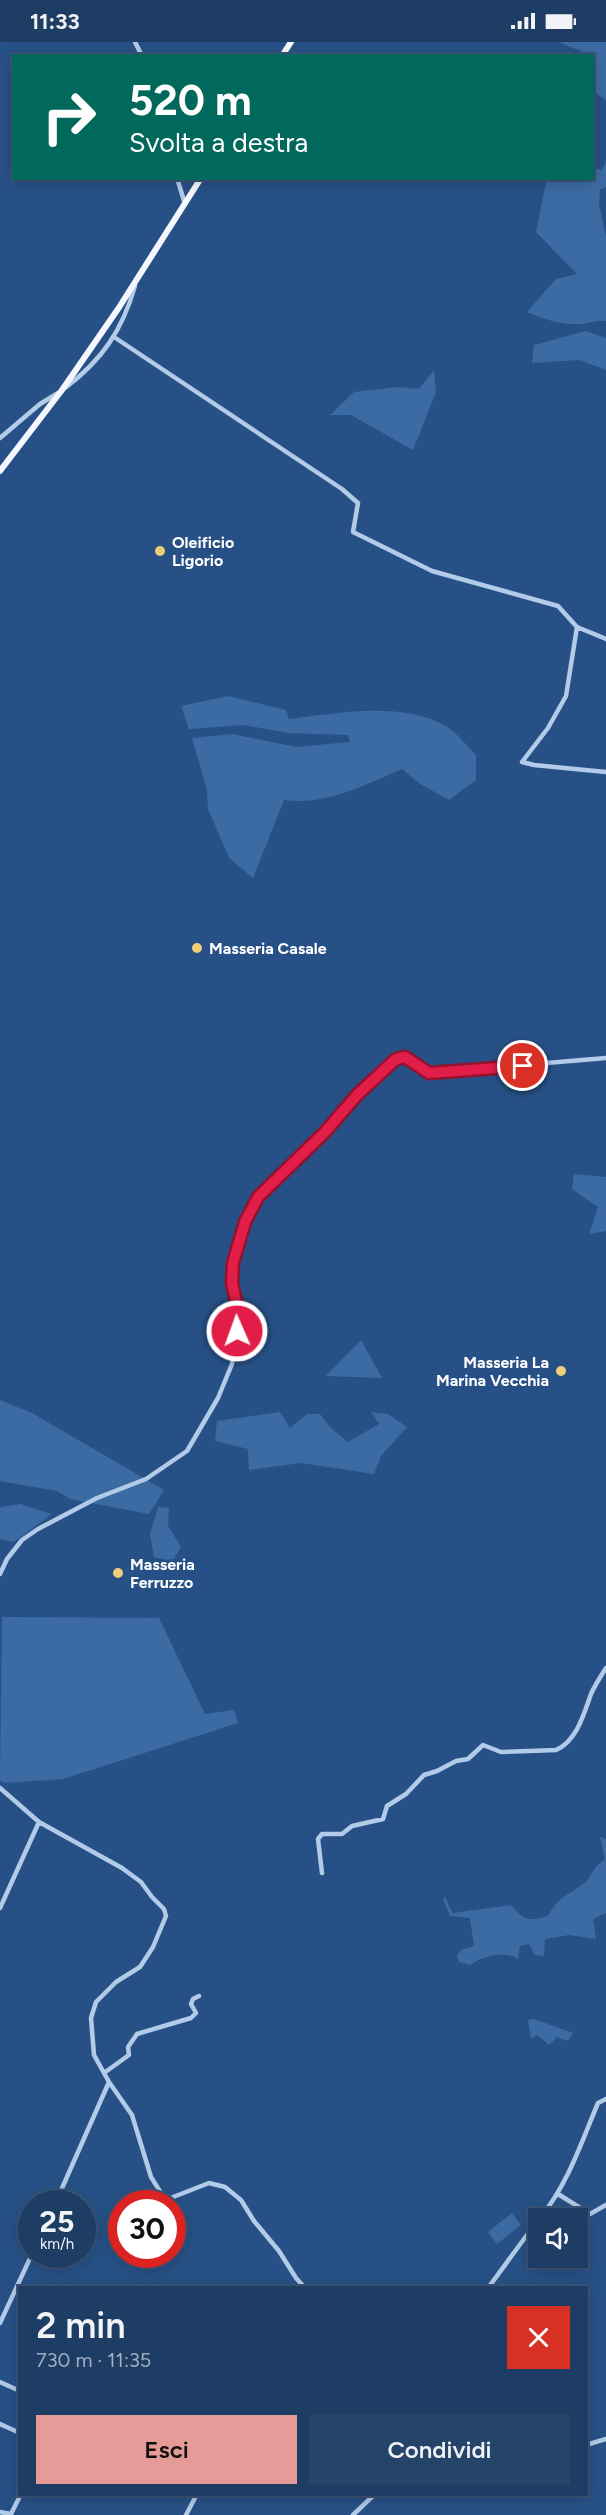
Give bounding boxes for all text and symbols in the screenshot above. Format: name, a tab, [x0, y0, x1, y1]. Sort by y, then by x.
text: 11:33	[30, 8, 80, 35]
text: 520 m	[129, 75, 252, 126]
icon: right	[30, 78, 108, 156]
text: Svolta a destra	[129, 126, 308, 159]
place label: Oleificio Ligorio	[172, 533, 234, 570]
marker: Oleificio Ligorio	[153, 544, 167, 558]
place label: Masseria Casale	[209, 939, 327, 958]
marker: Masseria Casale	[190, 941, 204, 955]
pin	[497, 1040, 548, 1091]
icon: arrive	[506, 1049, 539, 1082]
position arrow	[205, 1299, 269, 1363]
place label: Masseria La Marina Vecchia	[436, 1353, 549, 1390]
marker: Masseria La Marina Vecchia	[554, 1364, 568, 1378]
place label: Masseria Ferruzzo	[130, 1555, 195, 1592]
marker: Masseria Ferruzzo	[111, 1566, 125, 1580]
speed limit sign: 30	[108, 2190, 186, 2268]
text: 25	[40, 2203, 74, 2240]
map controls	[528, 2208, 588, 2268]
button: sound	[528, 2208, 588, 2268]
text: km/h	[40, 2235, 74, 2253]
text: 2 min	[36, 2304, 126, 2347]
button: close	[507, 2306, 570, 2369]
text: 730 m · 11:35	[36, 2348, 151, 2372]
button: Esci	[36, 2415, 297, 2484]
button: Condividi	[309, 2415, 570, 2484]

